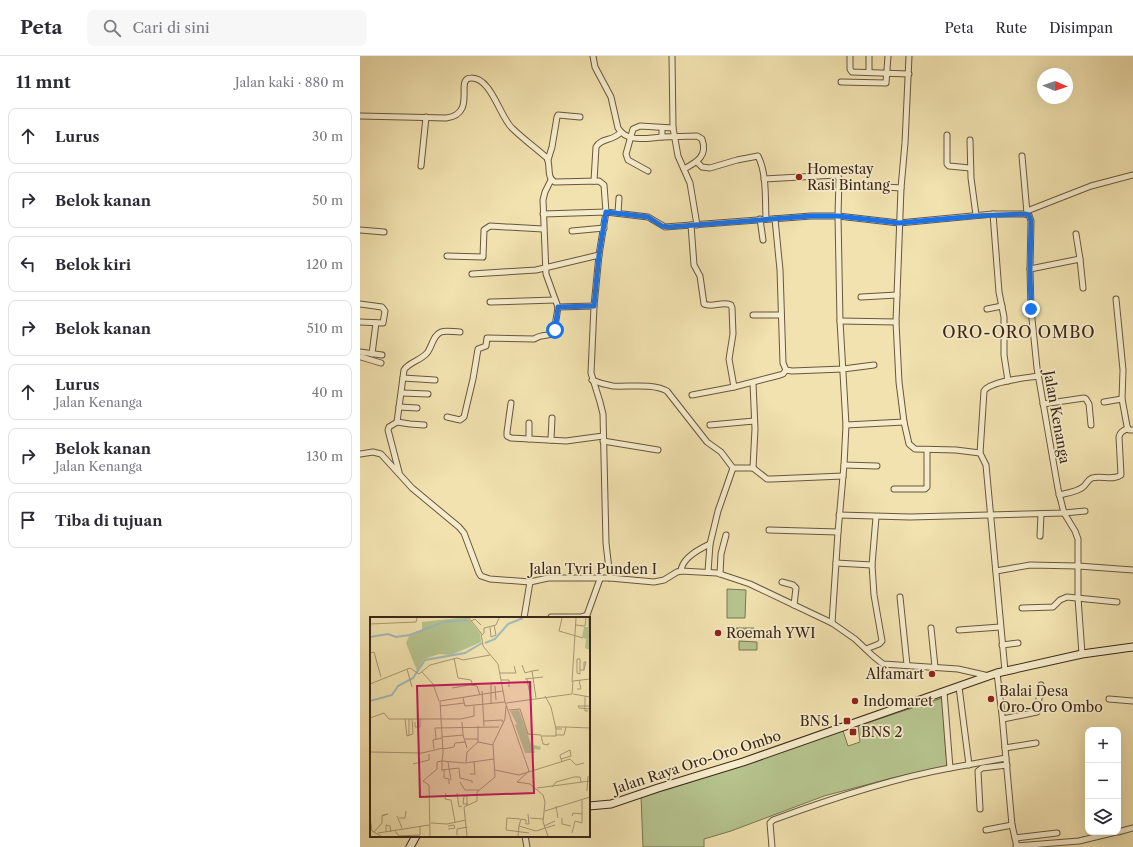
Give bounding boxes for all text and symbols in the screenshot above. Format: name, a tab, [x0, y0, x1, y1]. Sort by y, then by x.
search box	[87, 10, 367, 46]
text: Peta	[20, 16, 63, 39]
icon: search	[101, 17, 123, 39]
text: Cari di sini	[133, 18, 210, 37]
text: Peta	[944, 19, 974, 37]
text: Rute	[996, 19, 1027, 37]
text: Disimpan	[1049, 19, 1113, 37]
north arrow	[1037, 68, 1073, 104]
text: 11 mnt	[16, 72, 71, 92]
text: Jalan kaki · 880 m	[235, 74, 344, 90]
icon: ahead	[17, 125, 39, 147]
text: Lurus	[55, 127, 100, 146]
text: 30 m	[312, 128, 343, 144]
place label: Homestay Rasi Bintang	[807, 160, 891, 194]
marker: Homestay Rasi Bintang	[794, 172, 804, 182]
icon: right	[17, 189, 39, 211]
text: Belok kanan	[55, 191, 151, 210]
text: 50 m	[312, 192, 343, 208]
icon: left	[17, 253, 39, 275]
text: Belok kiri	[55, 255, 131, 274]
text: 120 m	[306, 256, 343, 272]
route end	[1022, 300, 1040, 318]
icon: right	[17, 317, 39, 339]
text: Belok kanan	[55, 319, 151, 338]
text: 510 m	[307, 320, 343, 336]
route start	[546, 321, 564, 339]
district label: ORO-ORO OMBO	[942, 322, 1096, 342]
street label: Jalan Kenanga	[1040, 367, 1074, 466]
text: Lurus	[55, 375, 100, 394]
icon: ahead	[17, 381, 39, 403]
text: 40 m	[312, 384, 343, 400]
text: Jalan Kenanga	[55, 394, 142, 410]
text: Belok kanan	[55, 439, 151, 458]
icon: right	[17, 445, 39, 467]
text: 130 m	[307, 448, 343, 464]
text: Jalan Kenanga	[55, 458, 142, 474]
icon: arrive	[17, 509, 39, 531]
text: Tiba di tujuan	[55, 511, 163, 530]
street label: Jalan Tvri Punden I	[527, 560, 657, 578]
inset map	[370, 617, 590, 837]
place label: Roemah YWI	[726, 624, 815, 642]
marker: Roemah YWI	[713, 628, 723, 638]
place label: Alfamart	[865, 665, 924, 683]
marker: Alfamart	[927, 669, 937, 679]
place label: Balai Desa Oro-Oro Ombo	[999, 682, 1103, 716]
place label: Indomaret	[863, 692, 933, 710]
marker: Balai Desa Oro-Oro Ombo	[986, 694, 996, 704]
marker: Indomaret	[850, 696, 860, 706]
place label: BNS 1	[800, 712, 839, 730]
marker: BNS 1	[842, 716, 852, 726]
place label: BNS 2	[861, 723, 902, 741]
street label: Jalan Raya Oro-Oro Ombo	[609, 726, 783, 798]
marker: BNS 2	[848, 727, 858, 737]
map controls	[1085, 727, 1121, 835]
button: +	[1085, 727, 1121, 763]
button: −	[1085, 763, 1121, 799]
button: layers	[1085, 799, 1121, 835]

